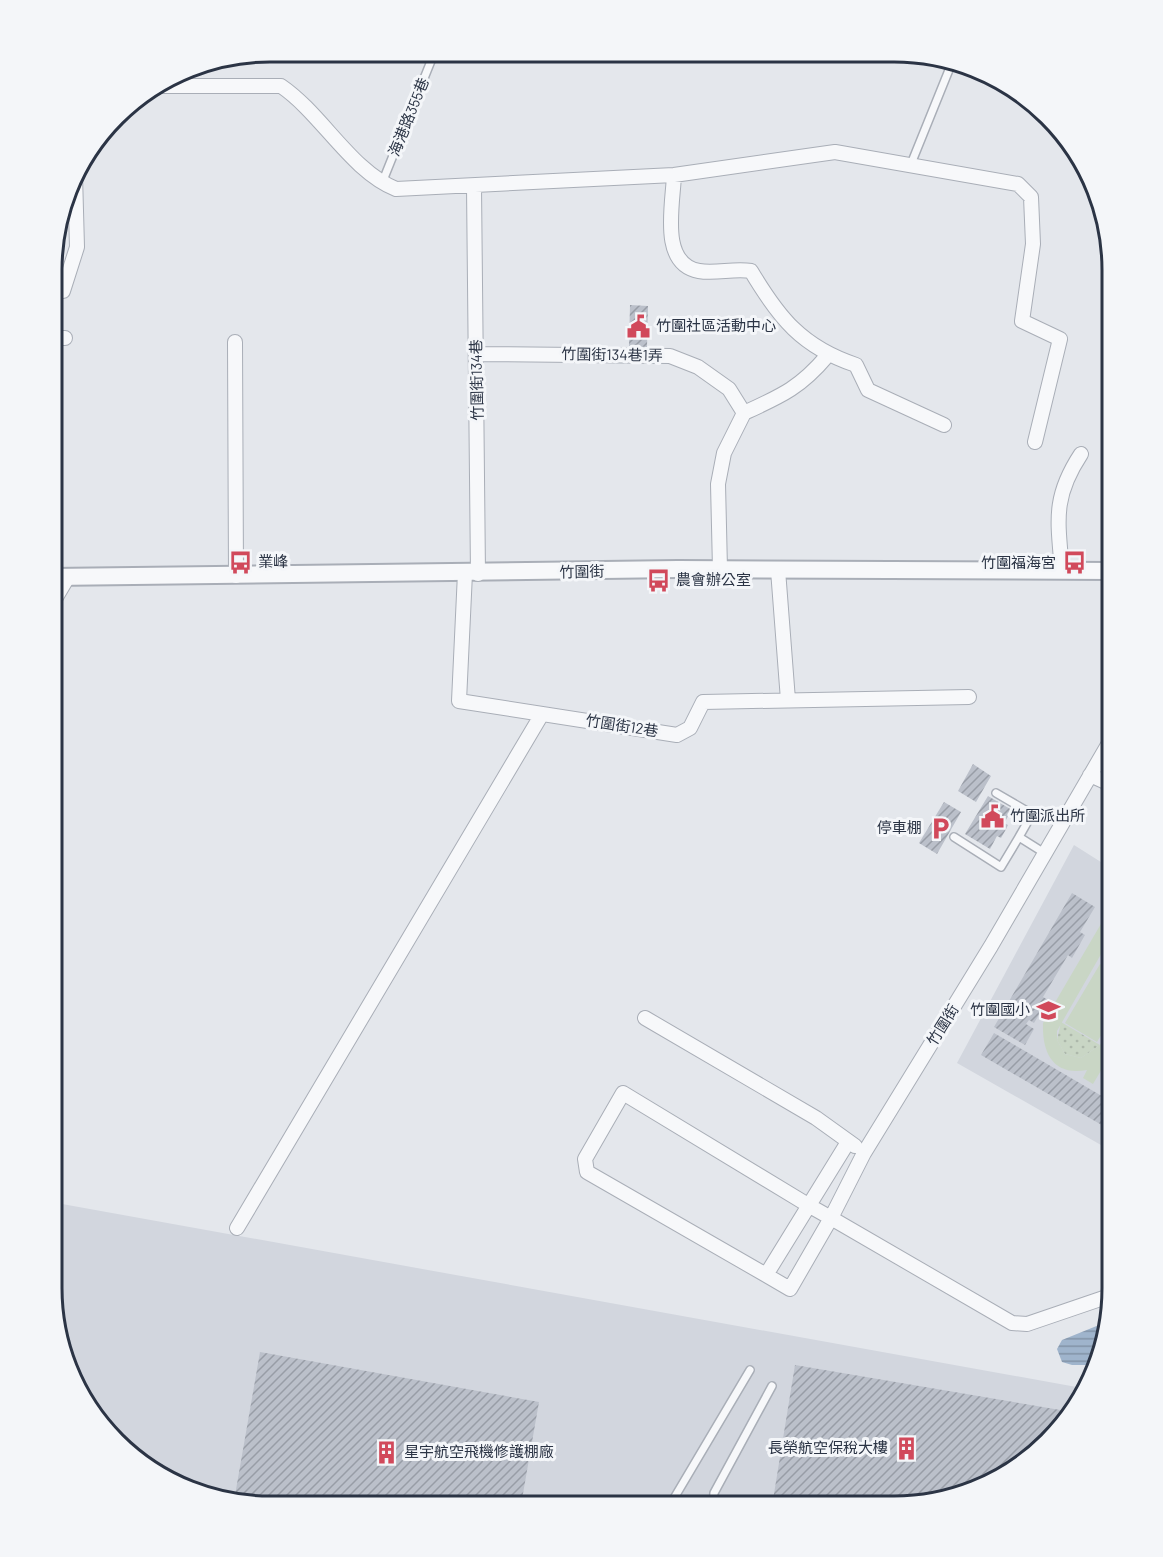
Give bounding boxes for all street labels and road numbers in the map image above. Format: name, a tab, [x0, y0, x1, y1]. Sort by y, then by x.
street label: 海港路355巷	[384, 75, 432, 159]
street label: 竹圍街134巷	[466, 339, 486, 421]
street label: 竹圍街134巷1弄	[561, 344, 663, 364]
street label: 竹圍街	[559, 562, 605, 580]
street label: 竹圍街12巷	[585, 710, 660, 740]
street label: 竹圍街	[923, 1001, 962, 1048]

